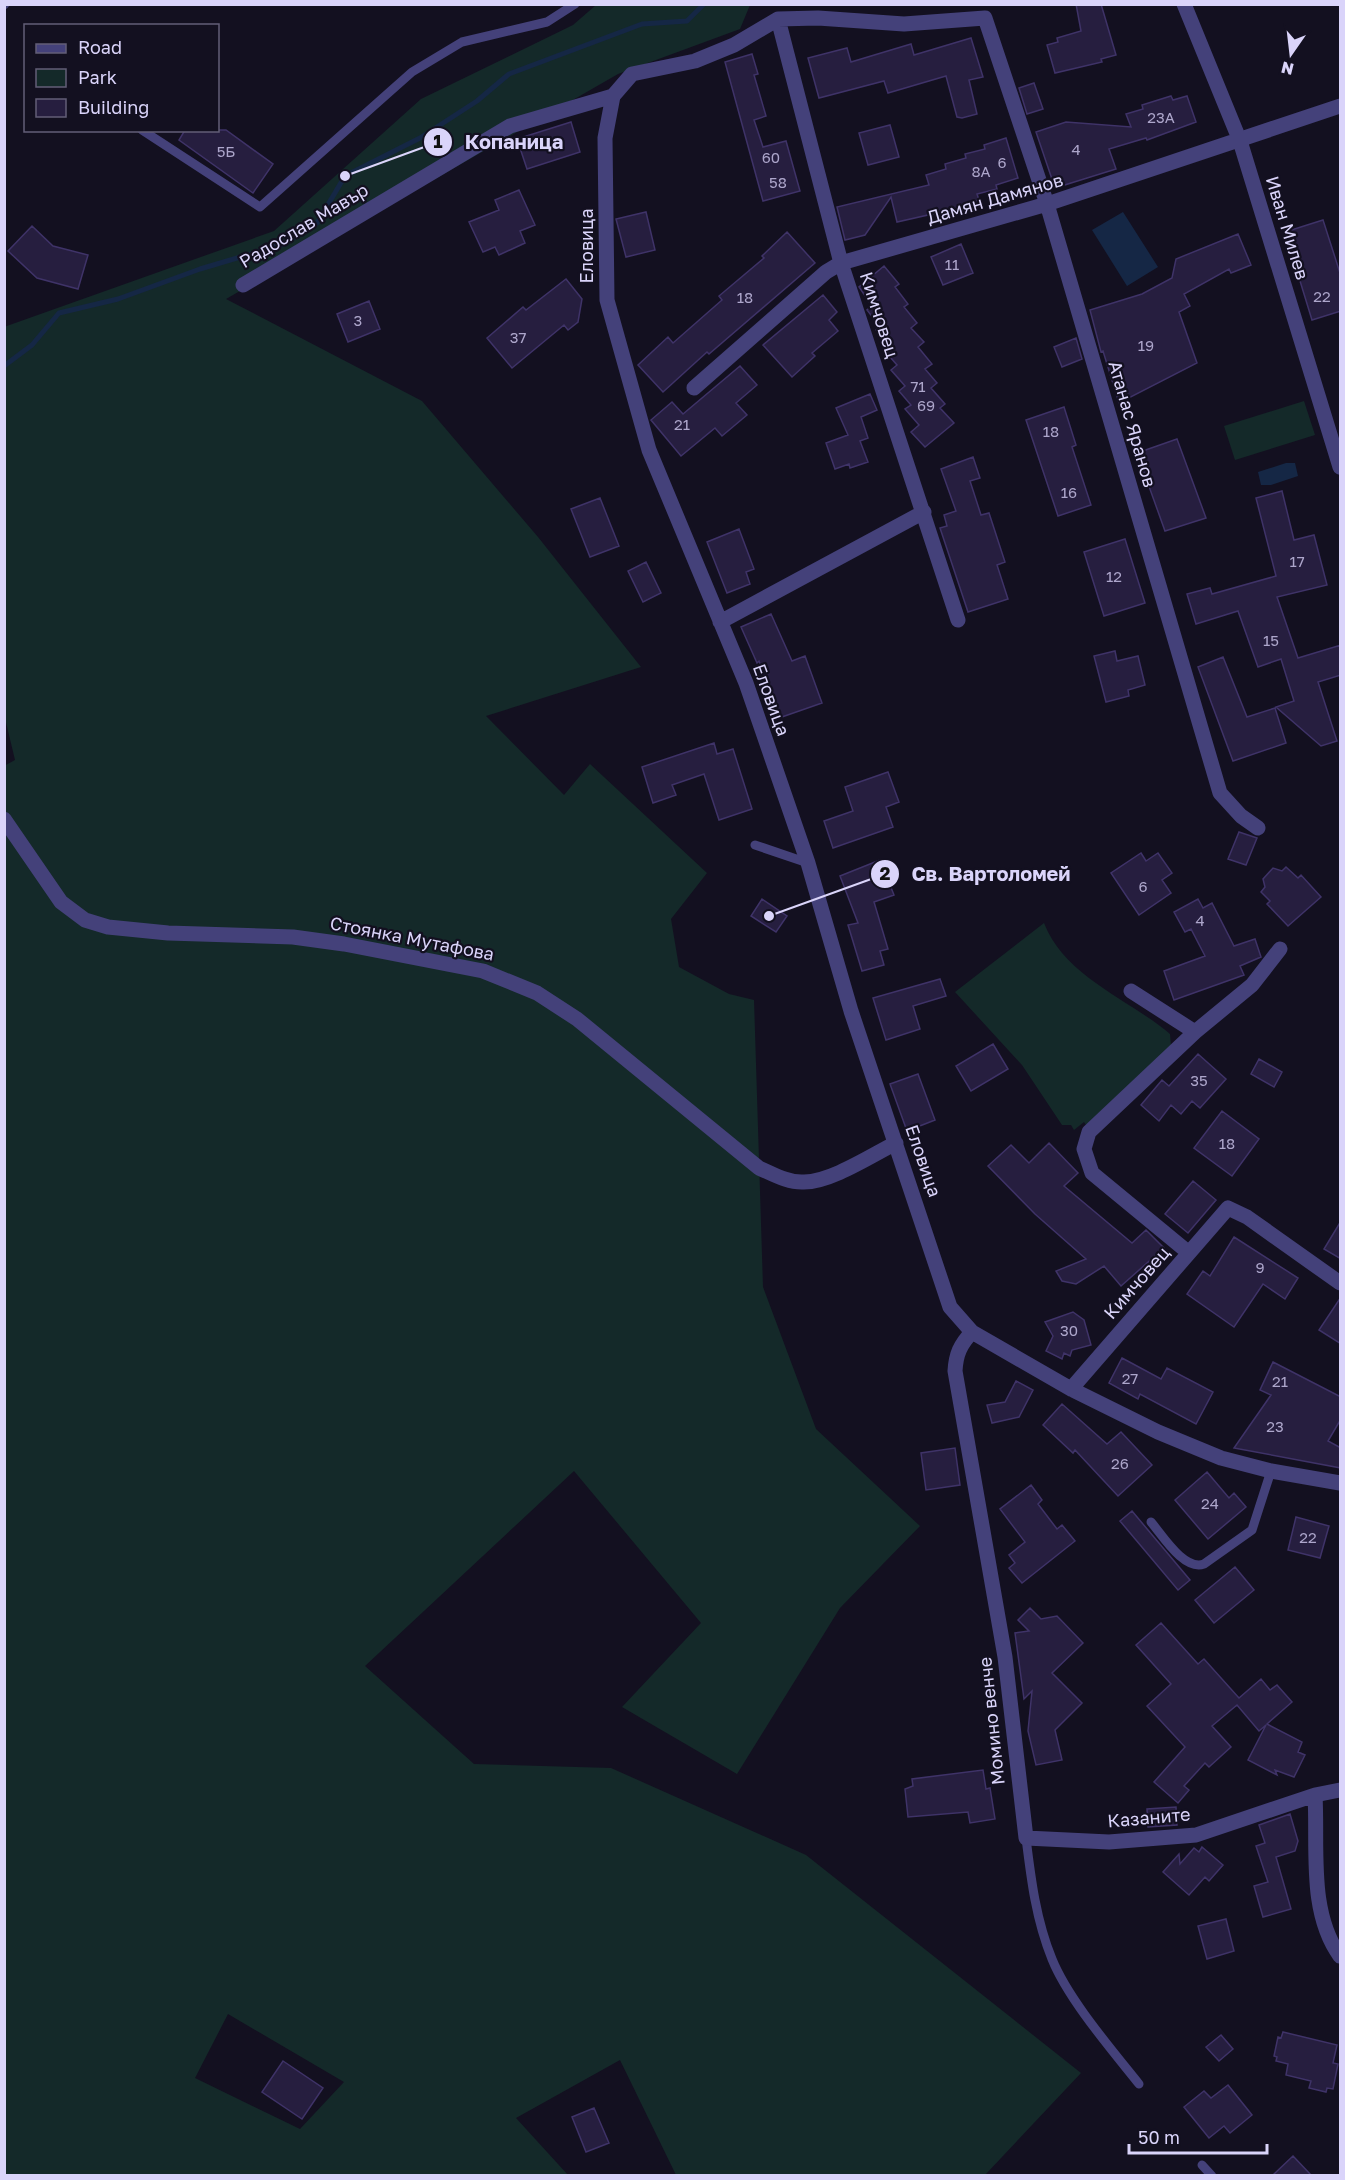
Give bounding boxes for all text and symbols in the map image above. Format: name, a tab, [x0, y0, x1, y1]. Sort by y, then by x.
legend	[24, 24, 219, 132]
north arrow	[1261, 24, 1321, 84]
text: Road	[78, 36, 122, 58]
text: N	[1279, 57, 1296, 80]
text: Park	[78, 66, 117, 88]
text: Building	[78, 96, 149, 118]
house number: 23А	[1147, 108, 1175, 126]
callout: Копаница	[423, 123, 575, 161]
text: Копаница	[465, 129, 563, 153]
text: 1	[433, 130, 443, 152]
house number: 4	[1071, 140, 1081, 158]
house number: 5Б	[217, 142, 235, 160]
house number: 60	[762, 148, 780, 166]
house number: 6	[997, 153, 1007, 171]
house number: 8А	[971, 162, 991, 180]
street label: Дамян Дамянов	[924, 168, 1065, 228]
house number: 58	[769, 173, 787, 191]
street label: Иван Милев	[1262, 173, 1314, 282]
street label: Радослав Мавър	[235, 178, 372, 272]
street label: Еловица	[575, 208, 597, 284]
house number: 11	[945, 255, 959, 273]
street label: Кимчовец	[856, 269, 904, 360]
house number: 22	[1313, 287, 1331, 305]
house number: 18	[737, 288, 753, 306]
house number: 3	[354, 311, 362, 329]
house number: 37	[510, 328, 526, 346]
house number: 19	[1138, 336, 1154, 354]
street label: Атанас Яранов	[1104, 358, 1162, 490]
house number: 71	[910, 377, 926, 395]
house number: 69	[917, 396, 935, 414]
house number: 21	[674, 415, 690, 433]
house number: 18	[1043, 422, 1059, 440]
house number: 16	[1061, 483, 1077, 501]
house number: 17	[1289, 552, 1305, 570]
house number: 12	[1106, 567, 1122, 585]
house number: 15	[1263, 631, 1279, 649]
street label: Еловица	[749, 661, 795, 739]
callout: Св. Вартоломей	[870, 855, 1083, 893]
text: Св. Вартоломей	[911, 861, 1071, 885]
text: 2	[880, 862, 891, 884]
house number: 6	[1138, 877, 1148, 895]
street label: Стоянка Мутафова	[328, 911, 496, 965]
house number: 4	[1195, 911, 1205, 929]
house number: 35	[1190, 1071, 1208, 1089]
street label: Еловица	[901, 1122, 947, 1200]
house number: 18	[1219, 1134, 1235, 1152]
street label: Кимчовец	[1099, 1242, 1174, 1323]
house number: 9	[1255, 1258, 1265, 1276]
house number: 30	[1060, 1321, 1078, 1339]
house number: 27	[1122, 1369, 1138, 1387]
house number: 21	[1272, 1372, 1288, 1390]
house number: 23	[1266, 1417, 1284, 1435]
house number: 26	[1111, 1454, 1129, 1472]
house number: 24	[1201, 1494, 1219, 1512]
house number: 22	[1299, 1528, 1317, 1546]
street label: Момино венче	[973, 1656, 1009, 1786]
street label: Казаните	[1106, 1802, 1191, 1832]
scale bar	[1129, 2117, 1267, 2155]
text: 50 m	[1138, 2126, 1180, 2148]

